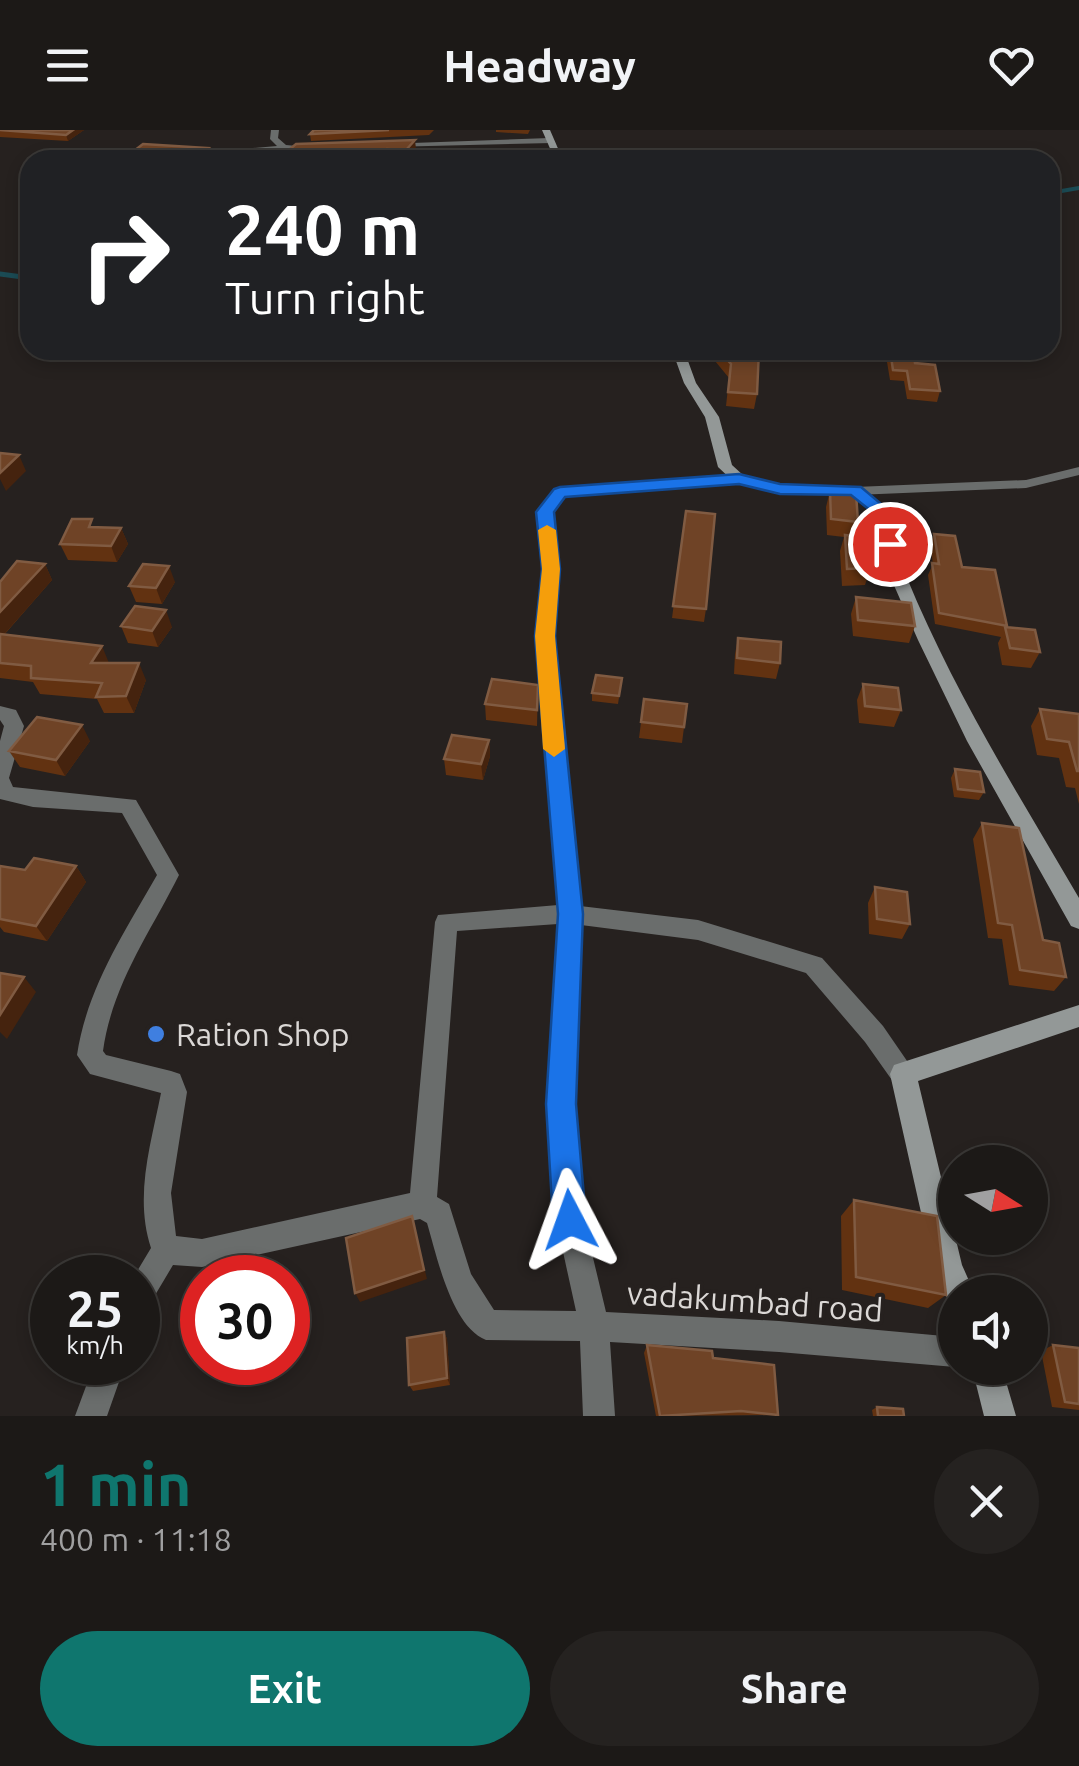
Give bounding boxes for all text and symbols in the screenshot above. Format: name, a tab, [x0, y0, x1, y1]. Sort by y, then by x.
icon: menu	[40, 38, 95, 93]
icon: heart	[984, 38, 1039, 93]
text: Headway	[443, 40, 636, 91]
icon: right	[60, 190, 190, 320]
text: 240 m	[225, 190, 420, 268]
text: Turn right	[225, 272, 425, 323]
pin	[848, 502, 933, 587]
icon: arrive	[863, 517, 918, 572]
place label: Ration Shop	[176, 1016, 349, 1052]
marker: Ration Shop	[145, 1023, 167, 1045]
north arrow	[938, 1145, 1048, 1255]
map controls	[938, 1145, 1048, 1385]
position arrow	[518, 1168, 622, 1272]
speed limit sign: 30	[180, 1255, 310, 1385]
street label: vadakumbad road	[626, 1274, 884, 1328]
button: sound	[938, 1275, 1048, 1385]
text: 25	[67, 1280, 123, 1336]
text: km/h	[66, 1331, 124, 1359]
button: close	[934, 1449, 1039, 1554]
text: 1 min	[40, 1450, 192, 1517]
text: 400 m · 11:18	[40, 1521, 232, 1557]
button: Exit	[40, 1631, 530, 1746]
button: Share	[550, 1631, 1039, 1746]

